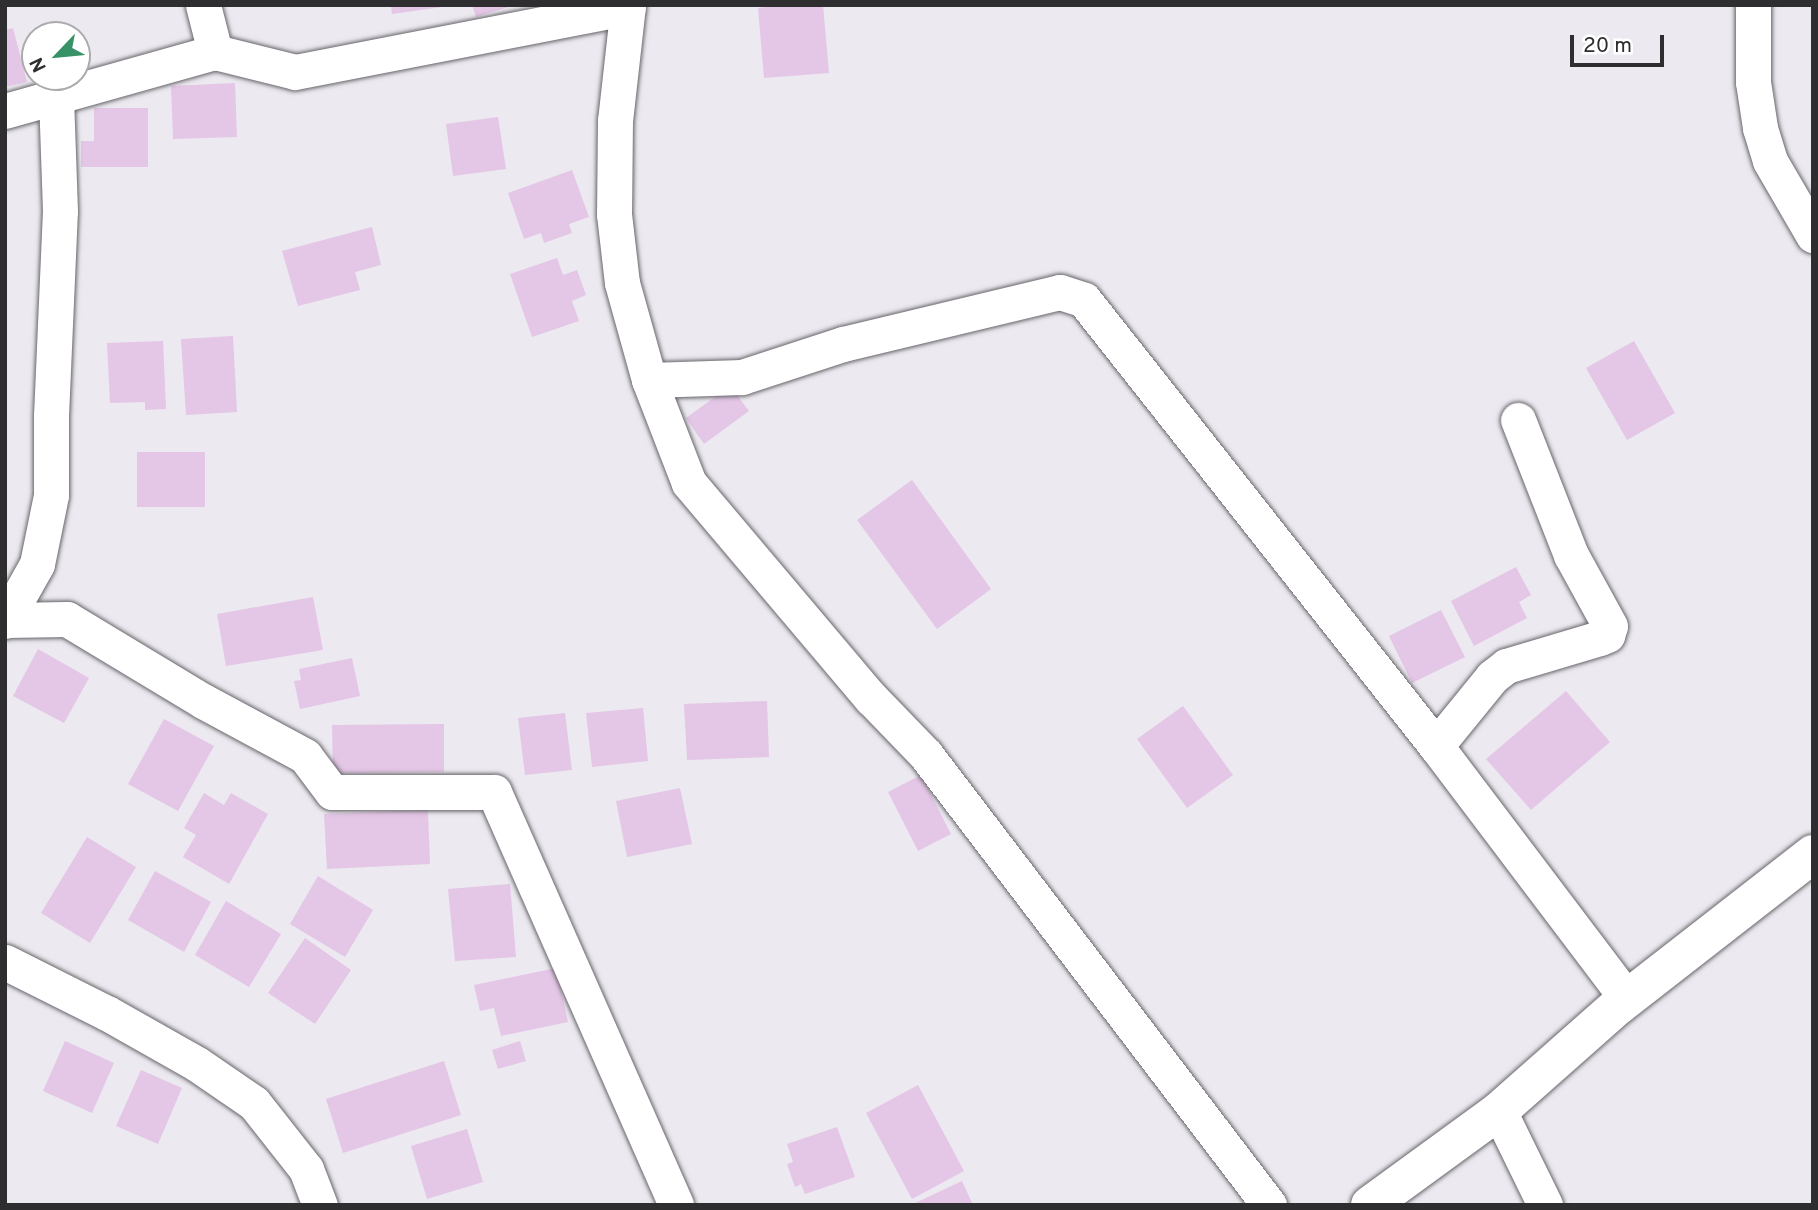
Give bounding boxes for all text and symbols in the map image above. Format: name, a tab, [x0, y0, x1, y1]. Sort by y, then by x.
north arrow	[21, 21, 91, 91]
scale bar	[1573, 21, 1668, 65]
text: 20 m	[1583, 33, 1632, 60]
text: N	[25, 53, 53, 76]

